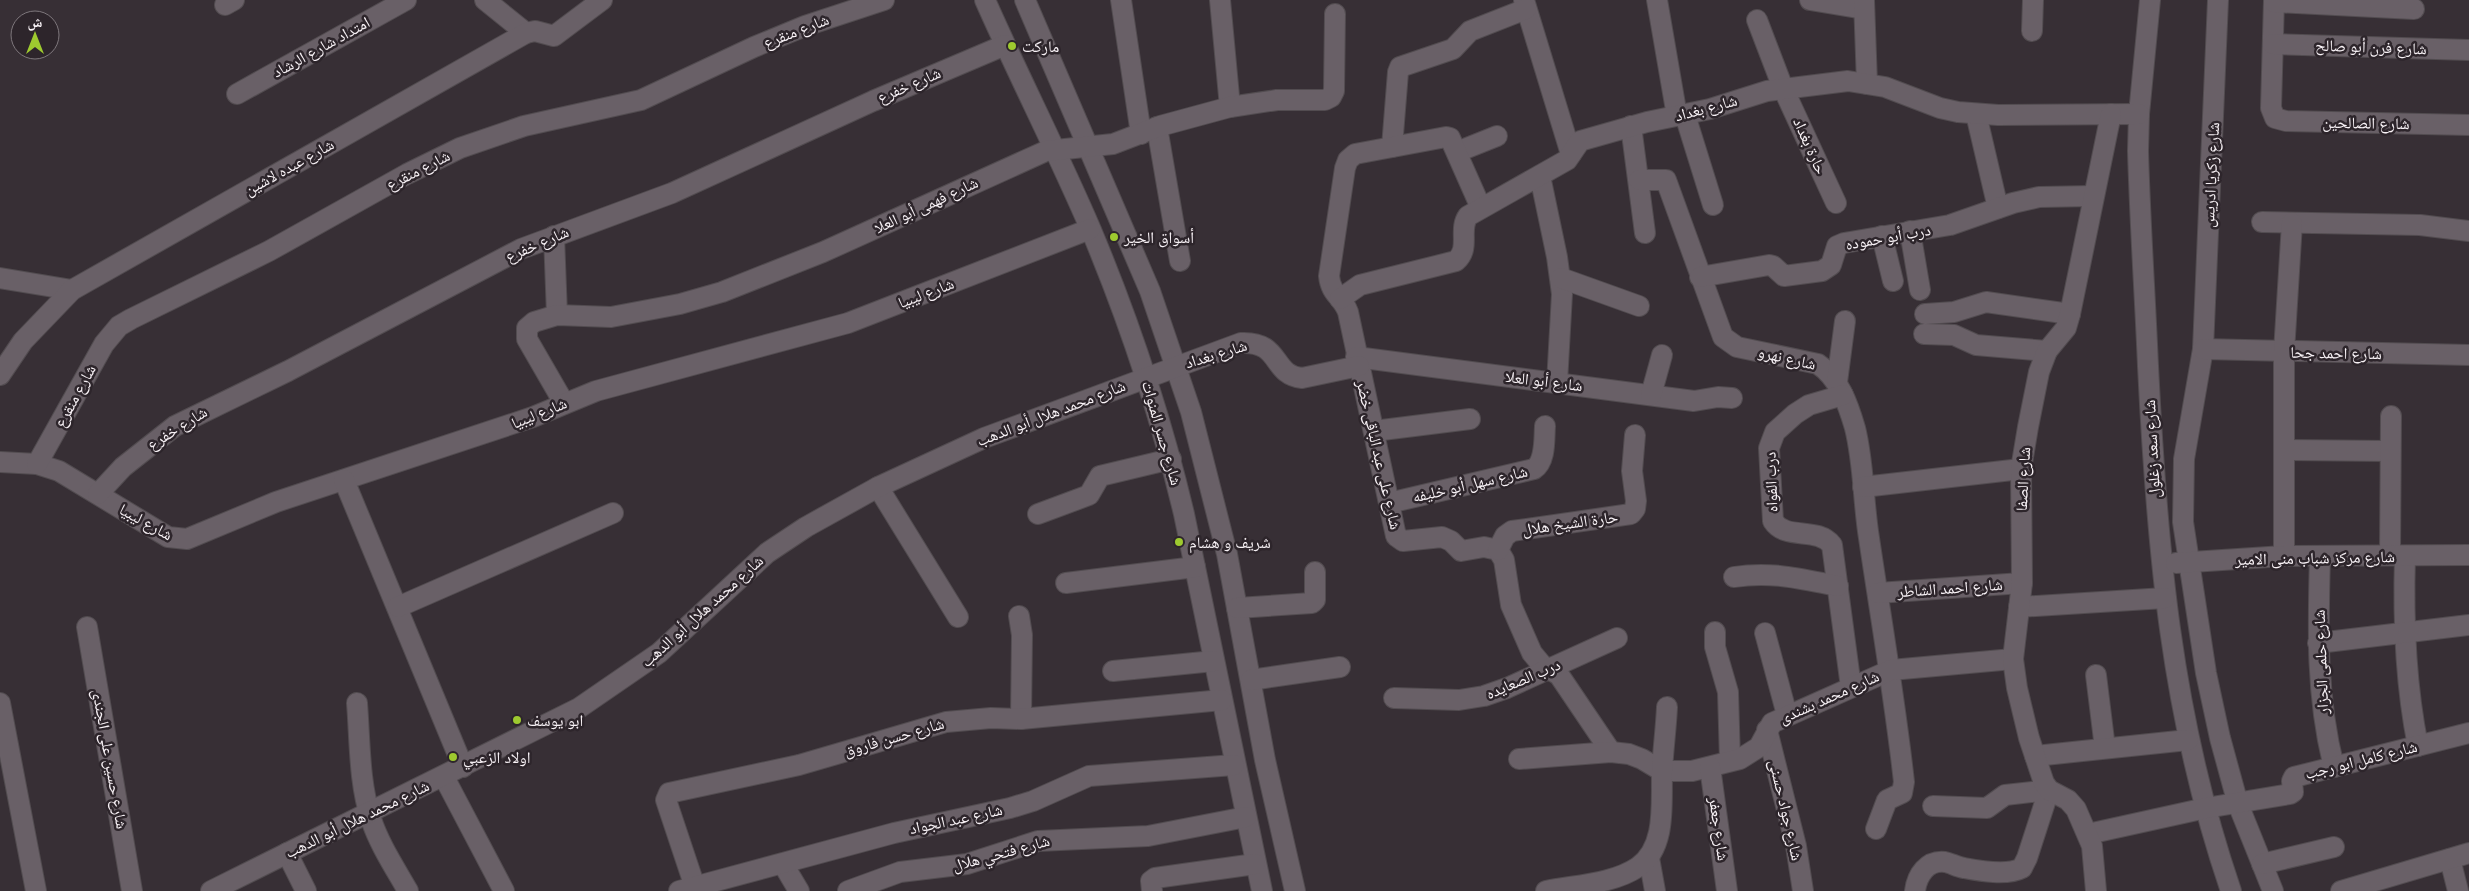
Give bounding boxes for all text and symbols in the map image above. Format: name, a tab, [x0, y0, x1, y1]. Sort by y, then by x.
north arrow	[10, 10, 60, 60]
street label: شارع منقرع	[760, 10, 832, 53]
street label: امتداد شارع الرشاد	[269, 12, 373, 82]
text: ش	[28, 14, 43, 31]
street label: شارع فرن أبو صالح	[2315, 36, 2427, 59]
place label: ماركت	[1022, 37, 1059, 56]
marker: ماركت	[1006, 40, 1018, 52]
street label: شارع خفرع	[874, 63, 944, 108]
street label: شارع بغداد	[1673, 91, 1739, 126]
street label: شارع الصالحين	[2322, 113, 2410, 134]
street label: حارة بغداد	[1789, 115, 1831, 177]
street label: شارع زكريا ادريس	[2199, 122, 2224, 228]
street label: شارع عبده لاشين	[241, 135, 338, 200]
street label: شارع منقرع	[383, 146, 453, 195]
street label: شارع فهمى أبو العلا	[871, 173, 981, 238]
street label: درب أبو حموده	[1844, 220, 1932, 254]
street label: شارع خفرع	[502, 222, 572, 267]
place label: أسواق الخير	[1123, 228, 1194, 248]
marker: أسواق الخير	[1108, 231, 1120, 243]
street label: شارع ليبيا	[895, 274, 957, 313]
street label: شارع بغداد	[1183, 336, 1249, 373]
street label: شارع نهرو	[1756, 342, 1818, 375]
street label: شارع احمد جحا	[2290, 343, 2382, 364]
street label: شارع منقرع	[50, 361, 101, 431]
street label: شارع أبو العلا	[1504, 367, 1584, 396]
street label: شارع محمد هلال أبو الدهب	[974, 376, 1128, 451]
street label: شارع على عبد الباقى خضر	[1351, 378, 1405, 532]
street label: شارع جسر المنوات	[1137, 379, 1186, 488]
street label: شارع ليبيا	[509, 393, 570, 434]
street label: شارع سعد زغلول	[2140, 399, 2165, 499]
street label: شارع خفرع	[144, 402, 211, 455]
street label: شارع الصفا	[2012, 446, 2035, 512]
street label: درب الفواه	[1760, 451, 1782, 513]
street label: شارع سهل أبو خليفه	[1411, 462, 1530, 507]
street label: شارع ليبيا	[115, 500, 176, 545]
street label: حارة الشيخ هلال	[1521, 507, 1619, 540]
place label: شريف و هشام	[1189, 533, 1271, 553]
marker: شريف و هشام	[1173, 536, 1185, 548]
street label: شارع مركز شباب منى الامير	[2234, 547, 2395, 570]
street label: شارع محمد هلال أبو الدهب	[637, 551, 768, 672]
street label: شارع احمد الشاطر	[1896, 575, 2003, 602]
street label: شارع حلمى الجزار	[2310, 609, 2333, 716]
street label: درب الصعايده	[1483, 655, 1563, 703]
street label: شارع محمد بشندى	[1776, 666, 1883, 729]
street label: شارع حسين على الجندى	[87, 688, 132, 830]
place label: ابو يوسف	[527, 711, 583, 730]
marker: ابو يوسف	[511, 714, 523, 726]
street label: شارع حسن فاروق	[842, 714, 947, 761]
street label: شارع كامل ابو رجب	[2303, 737, 2419, 784]
place label: اولاد الزعبي	[463, 748, 531, 770]
marker: اولاد الزعبي	[447, 751, 459, 763]
street label: شارع جواد حسنى	[1764, 758, 1807, 863]
street label: شارع محمد هلال أبو الدهب	[282, 776, 433, 863]
street label: شارع جعفر	[1704, 795, 1733, 862]
street label: شارع عبد الجواد	[908, 800, 1004, 839]
street label: شارع فتحي هلال	[950, 831, 1053, 878]

